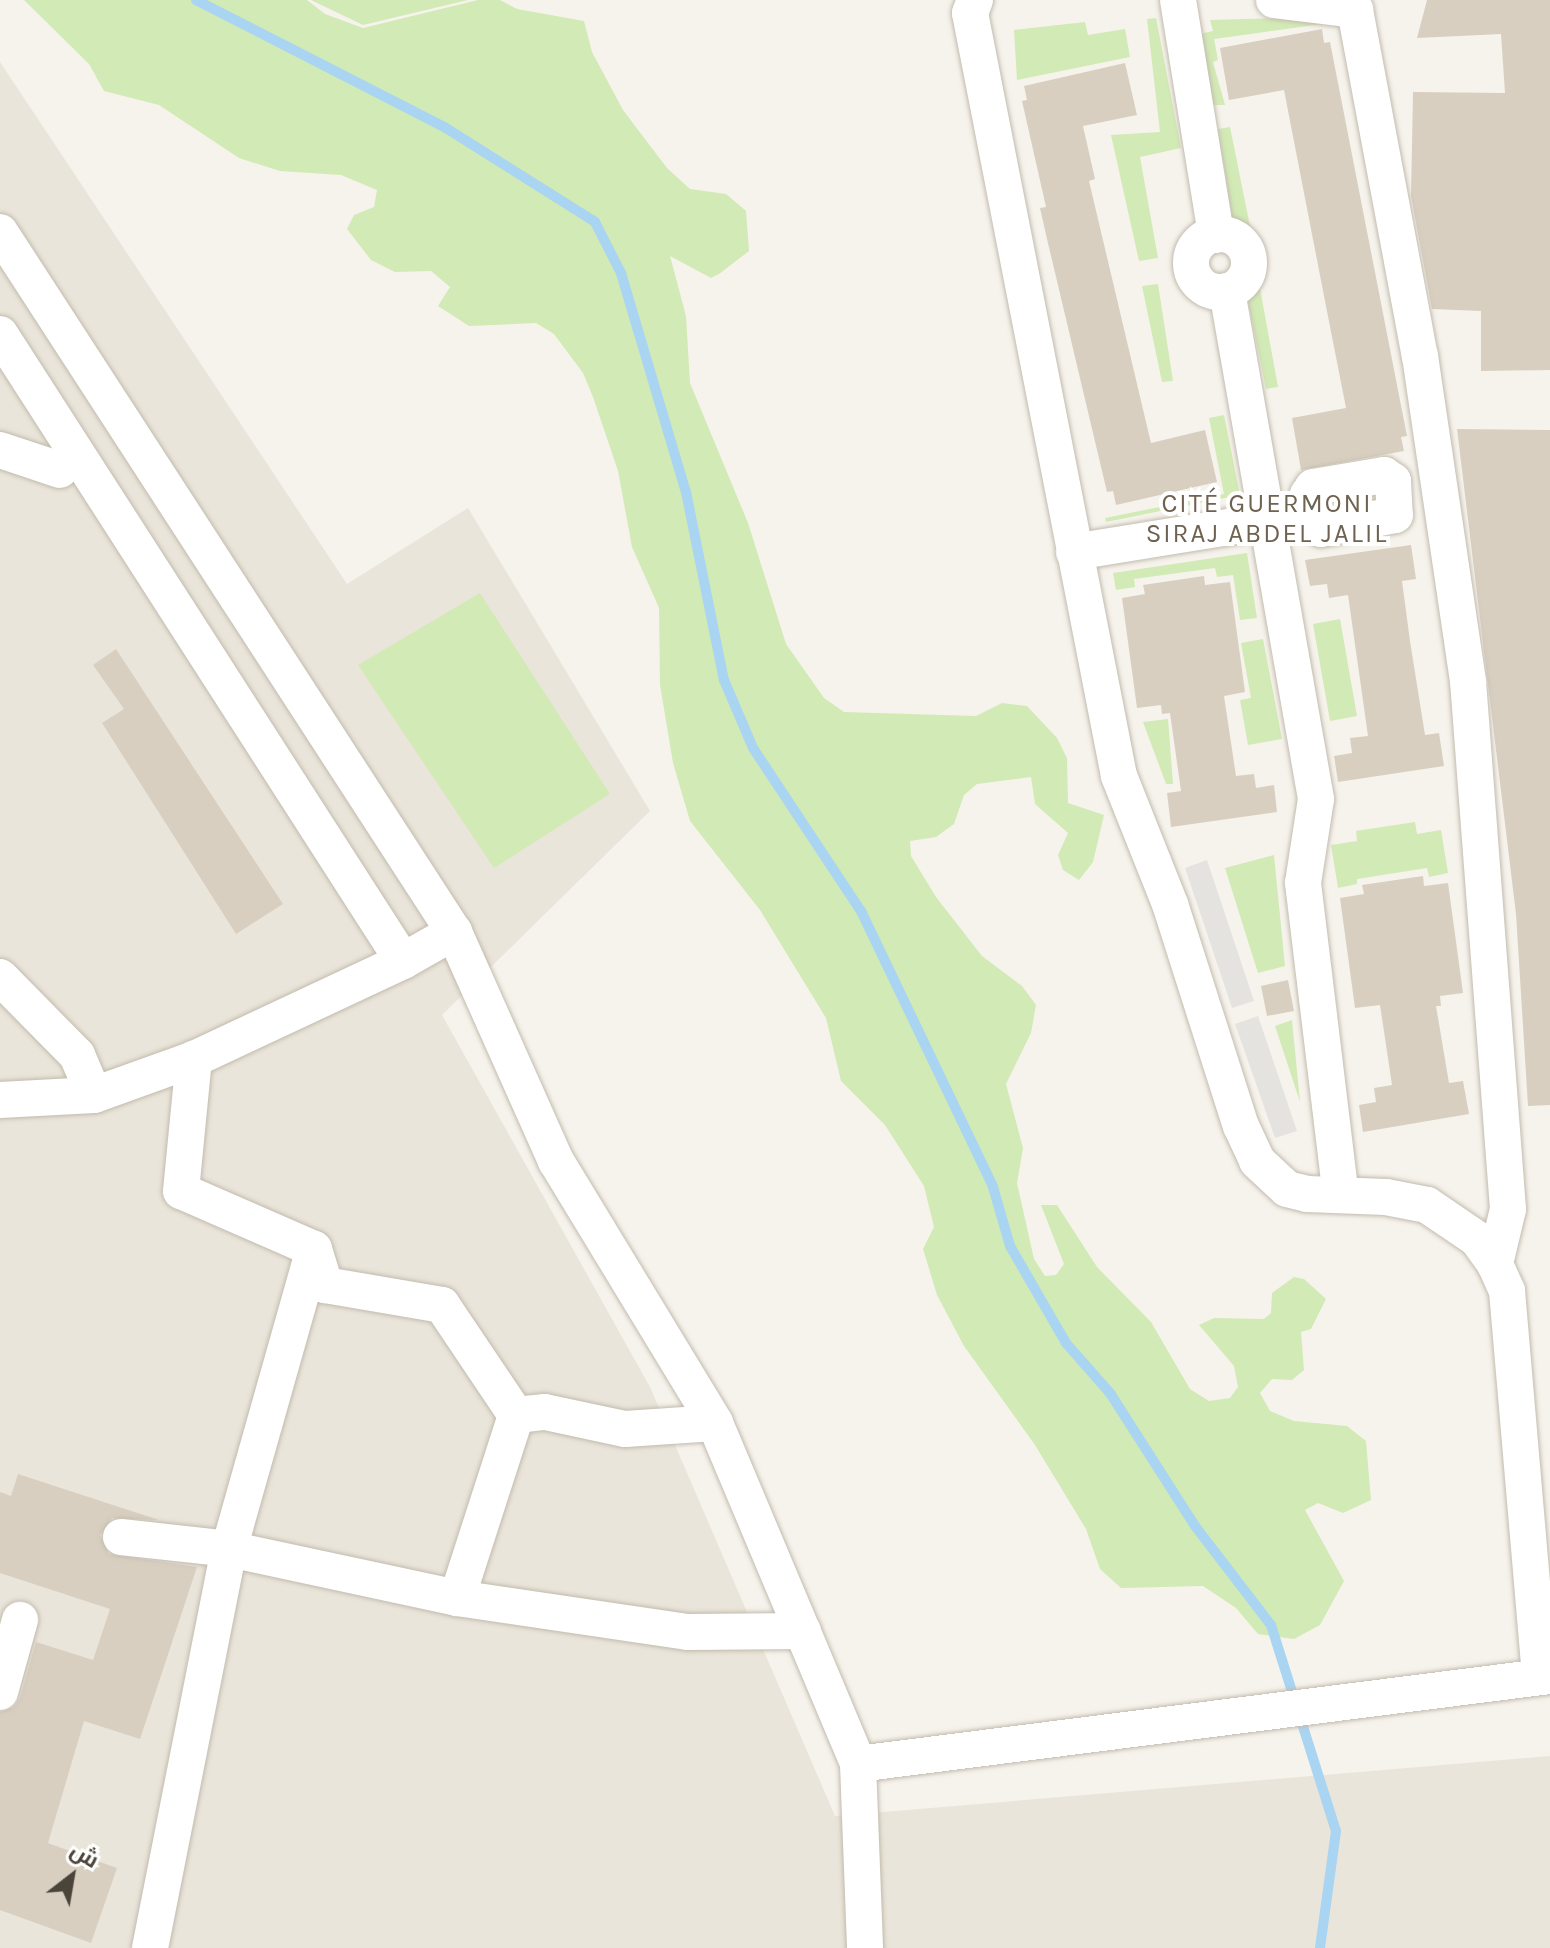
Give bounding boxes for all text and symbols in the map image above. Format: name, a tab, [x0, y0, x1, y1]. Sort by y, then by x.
district label: CITÉ GUERMONI SIRAJ ABDEL JALIL	[1146, 488, 1388, 550]
north arrow	[32, 1836, 112, 1916]
text: ش	[66, 1837, 103, 1874]

